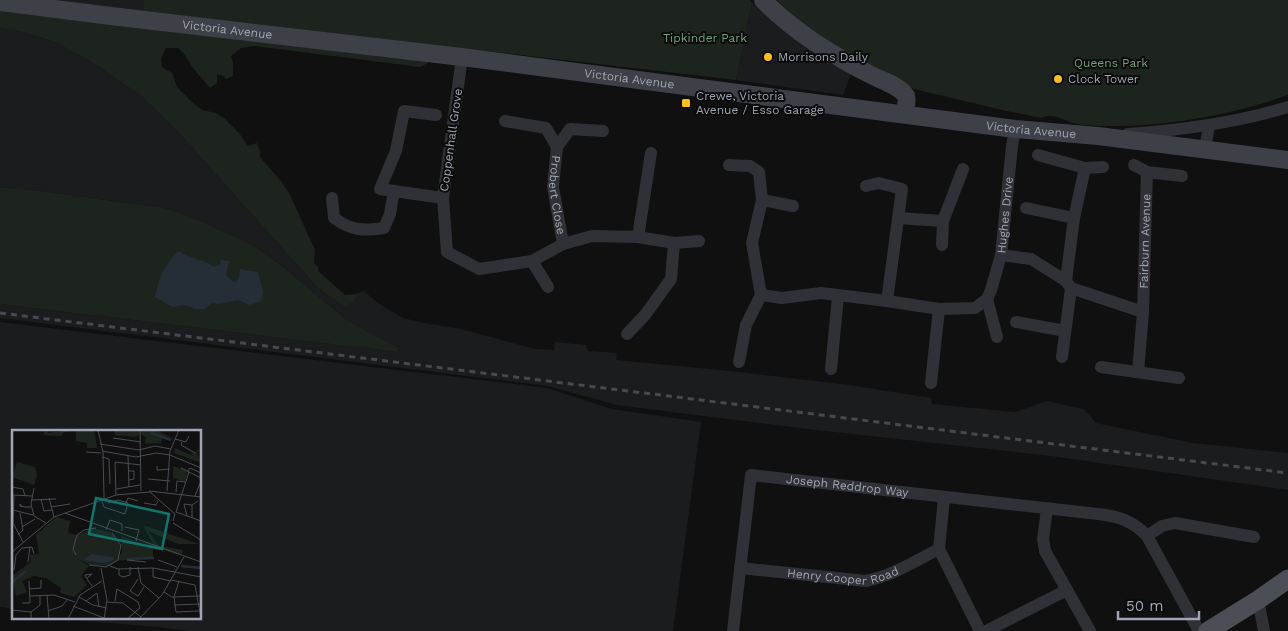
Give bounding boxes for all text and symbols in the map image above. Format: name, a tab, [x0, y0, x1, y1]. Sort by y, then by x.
street label: Victoria Avenue	[181, 17, 273, 42]
park label: Tipkinder Park	[663, 31, 747, 45]
place label: Morrisons Daily	[778, 50, 869, 64]
marker: Morrisons Daily	[762, 51, 774, 63]
park label: Queens Park	[1074, 56, 1148, 70]
street label: Victoria Avenue	[583, 66, 675, 92]
place label: Clock Tower	[1068, 72, 1139, 86]
marker: Clock Tower	[1052, 73, 1064, 85]
street label: Coppenhall Grove	[437, 88, 465, 192]
place label: Crewe, Victoria Avenue / Esso Garage	[696, 89, 824, 117]
marker: Crewe, Victoria Avenue / Esso Garage	[680, 97, 692, 109]
street label: Victoria Avenue	[985, 118, 1077, 141]
street label: Probert Close	[546, 155, 568, 236]
street label: Hughes Drive	[994, 176, 1016, 254]
street label: Fairburn Avenue	[1137, 193, 1153, 289]
inset map	[12, 430, 201, 618]
street label: Joseph Reddrop Way	[785, 472, 910, 500]
street label: Henry Cooper Road	[786, 564, 901, 588]
scale bar	[1118, 588, 1199, 620]
text: 50 m	[1126, 597, 1163, 615]

